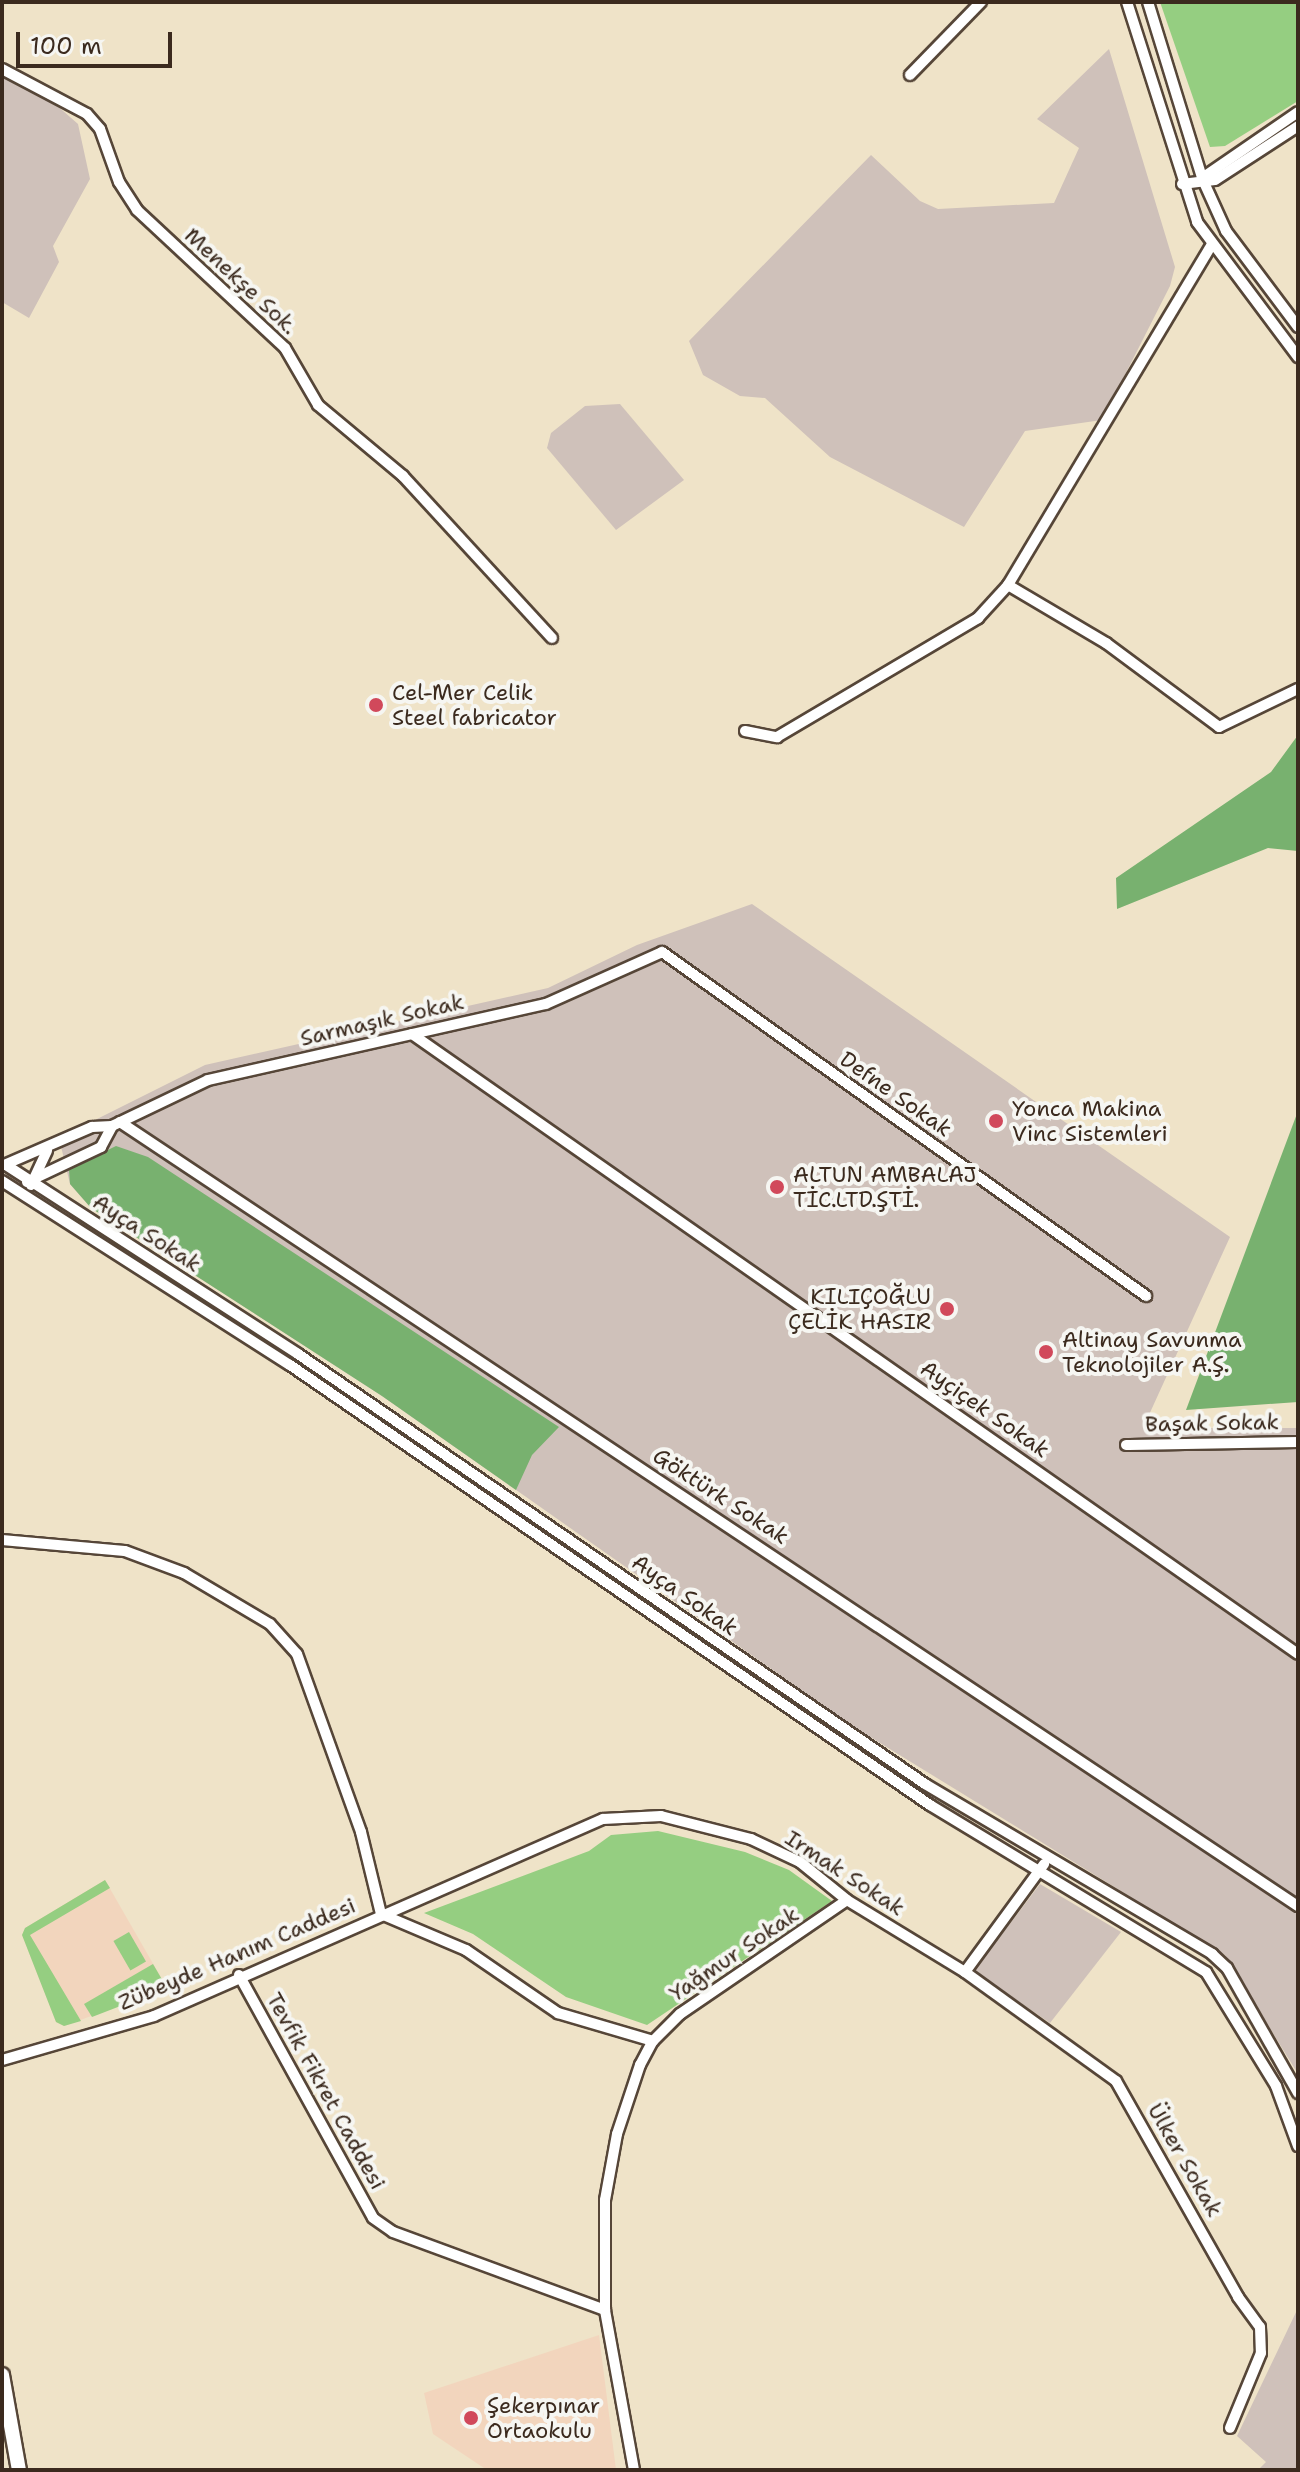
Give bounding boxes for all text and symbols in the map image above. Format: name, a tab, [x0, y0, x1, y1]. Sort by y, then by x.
scale bar	[20, 16, 176, 66]
text: 100 m	[30, 30, 102, 62]
street label: Menekşe Sok.	[179, 222, 303, 340]
place label: Cel-Mer Celik Steel fabricator	[392, 679, 557, 730]
marker: Cel-Mer Celik Steel fabricator	[367, 696, 385, 714]
street label: Sarmaşık Sokak	[298, 988, 466, 1052]
street label: Defne Sokak	[835, 1046, 957, 1142]
place label: Yonca Makina Vinc Sistemleri	[1012, 1095, 1168, 1146]
marker: Yonca Makina Vinc Sistemleri	[987, 1112, 1005, 1130]
place label: ALTUN AMBALAJ TİC.LTD.ŞTİ.	[793, 1161, 976, 1212]
marker: ALTUN AMBALAJ TİC.LTD.ŞTİ.	[768, 1178, 786, 1196]
street label: Ayça Sokak	[88, 1188, 206, 1278]
place label: KILIÇOĞLU ÇELİK HASIR	[788, 1283, 931, 1334]
marker: KILIÇOĞLU ÇELİK HASIR	[938, 1300, 956, 1318]
place label: Altinay Savunma Teknolojiler A.Ş.	[1062, 1326, 1242, 1378]
marker: Altinay Savunma Teknolojiler A.Ş.	[1037, 1343, 1055, 1361]
street label: Ayçiçek Sokak	[915, 1355, 1055, 1463]
street label: Başak Sokak	[1145, 1409, 1279, 1437]
street label: Göktürk Sokak	[648, 1442, 794, 1550]
street label: Ayça Sokak	[627, 1549, 743, 1641]
street label: Irmak Sokak	[780, 1825, 910, 1921]
street label: Zübeyde Hanım Caddesi	[114, 1892, 360, 2016]
street label: Yağmur Sokak	[664, 1901, 804, 2007]
street label: Tevfik Fikret Caddesi	[261, 1988, 391, 2194]
street label: Ülker Sokak	[1142, 2099, 1228, 2221]
place label: Şekerpınar Ortaokulu	[487, 2392, 600, 2444]
marker: Şekerpınar Ortaokulu	[462, 2409, 480, 2427]

